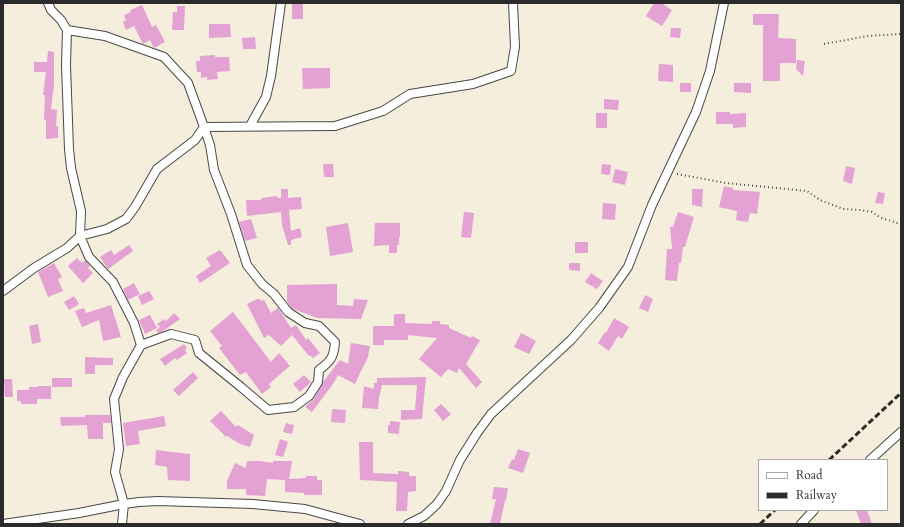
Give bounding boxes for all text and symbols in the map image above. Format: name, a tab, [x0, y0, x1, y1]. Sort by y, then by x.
legend	[758, 459, 888, 511]
text: Road	[796, 467, 822, 483]
text: Railway	[796, 487, 837, 503]

